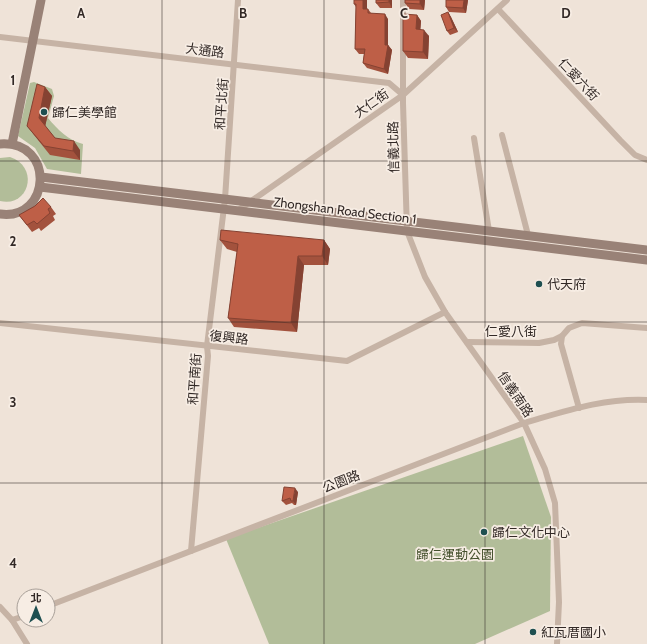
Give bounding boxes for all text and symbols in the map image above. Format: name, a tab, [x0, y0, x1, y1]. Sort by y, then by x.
text: A	[77, 5, 86, 21]
text: B	[239, 5, 247, 21]
text: C	[400, 5, 408, 21]
text: D	[561, 5, 571, 21]
street label: 大通路	[185, 40, 225, 60]
street label: 仁愛六街	[555, 55, 603, 103]
text: 1	[11, 72, 15, 88]
street label: 和平北街	[211, 77, 231, 131]
street label: 大仁街	[350, 85, 392, 121]
place label: 歸仁美學館	[52, 104, 117, 120]
marker: 歸仁美學館	[39, 107, 49, 117]
street label: 信義北路	[385, 121, 401, 173]
street label: Zhongshan Road Section 1	[273, 193, 417, 227]
text: 2	[10, 233, 17, 249]
place label: 代天府	[547, 276, 586, 292]
marker: 代天府	[534, 279, 544, 289]
street label: 仁愛八街	[485, 323, 537, 339]
street label: 復興路	[209, 327, 249, 347]
street label: 和平南街	[184, 352, 204, 406]
street label: 信義南路	[495, 368, 537, 420]
text: 3	[9, 394, 17, 410]
street label: 公園路	[320, 467, 362, 495]
place label: 歸仁文化中心	[492, 524, 570, 540]
marker: 歸仁文化中心	[479, 527, 489, 537]
park label: 歸仁運動公園	[416, 546, 494, 562]
text: 4	[9, 555, 17, 571]
north arrow	[16, 588, 56, 628]
text: 北	[31, 591, 42, 605]
place label: 紅瓦厝國小	[541, 624, 606, 640]
marker: 紅瓦厝國小	[528, 627, 538, 637]

